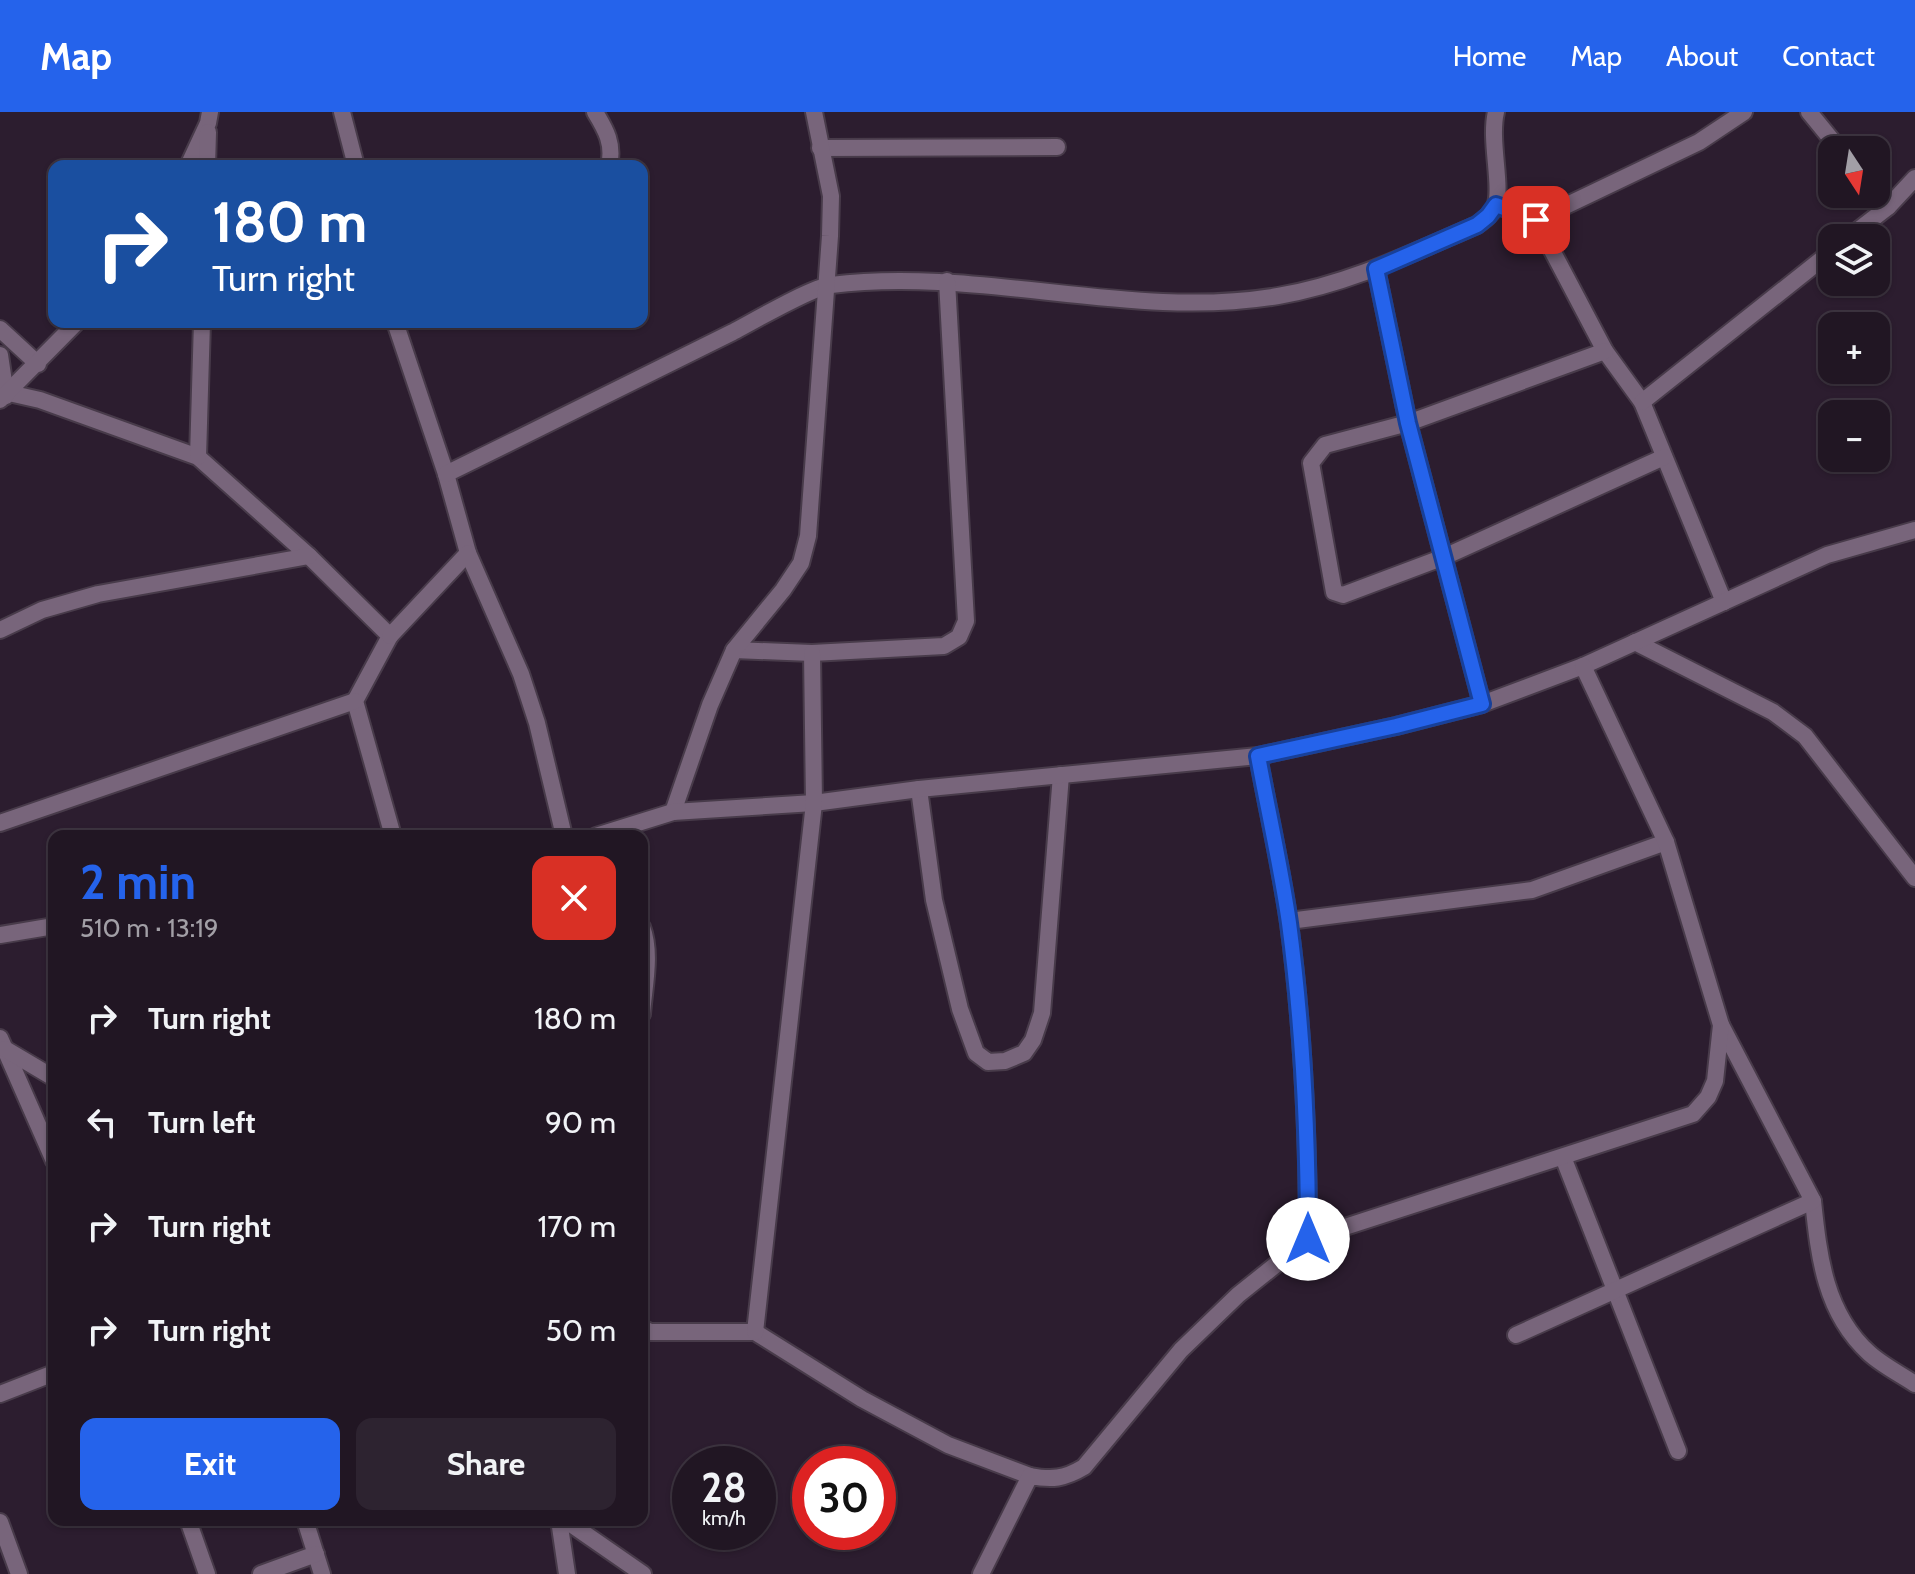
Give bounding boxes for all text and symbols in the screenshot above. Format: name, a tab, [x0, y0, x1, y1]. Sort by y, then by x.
text: Map	[40, 33, 112, 80]
text: Home	[1453, 39, 1526, 73]
text: Map	[1570, 39, 1622, 73]
text: About	[1666, 39, 1738, 73]
text: Contact	[1782, 39, 1875, 73]
north arrow	[1818, 136, 1890, 208]
map controls	[1818, 136, 1890, 472]
pin	[1502, 186, 1570, 254]
text: 180 m	[212, 188, 367, 256]
icon: right	[80, 192, 184, 296]
icon: arrive	[1514, 198, 1558, 242]
button: layers	[1818, 224, 1890, 296]
text: Turn right	[212, 256, 355, 300]
button: +	[1818, 312, 1890, 384]
button: −	[1818, 400, 1890, 472]
text: 2 min	[80, 853, 196, 911]
button: close	[532, 856, 616, 940]
text: 510 m · 13:19	[80, 912, 218, 944]
icon: right	[80, 996, 124, 1040]
text: Turn right	[148, 1000, 271, 1037]
text: 180 m	[534, 1000, 616, 1037]
icon: left	[80, 1100, 124, 1144]
text: Turn left	[148, 1104, 256, 1141]
text: 90 m	[545, 1104, 616, 1141]
position arrow	[1266, 1197, 1350, 1281]
icon: right	[80, 1204, 124, 1248]
text: Turn right	[148, 1208, 271, 1245]
text: 170 m	[537, 1208, 616, 1245]
icon: right	[80, 1308, 124, 1352]
text: Turn right	[148, 1312, 271, 1349]
text: 50 m	[546, 1312, 616, 1349]
button: Exit	[80, 1418, 340, 1510]
button: Share	[356, 1418, 616, 1510]
speed limit sign: 30	[792, 1446, 896, 1550]
text: 28	[701, 1463, 747, 1512]
text: km/h	[702, 1506, 746, 1530]

